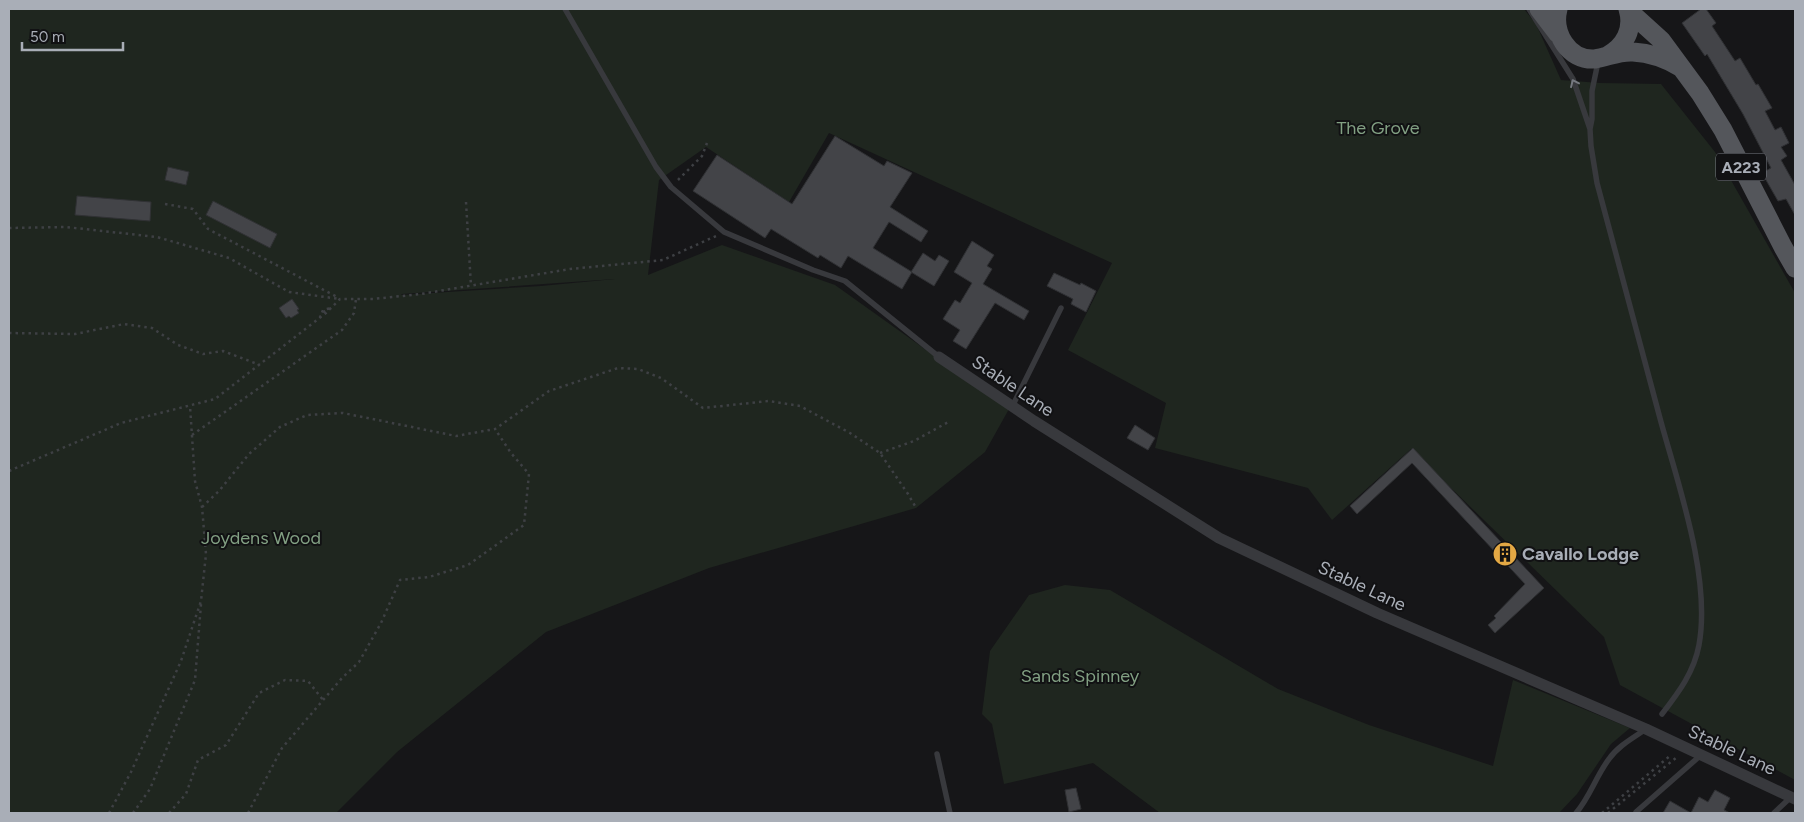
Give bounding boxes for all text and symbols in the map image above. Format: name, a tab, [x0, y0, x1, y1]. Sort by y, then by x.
scale bar	[22, 20, 124, 52]
text: 50 m	[30, 28, 65, 46]
one-way arrow	[1570, 79, 1581, 88]
park label: The Grove	[1336, 117, 1420, 139]
road number: A223	[1716, 154, 1766, 180]
street label: Stable Lane	[968, 351, 1058, 422]
park label: Joydens Wood	[201, 527, 321, 549]
building icon: Cavallo Lodge	[1492, 541, 1518, 567]
place label: Cavallo Lodge	[1522, 543, 1639, 565]
street label: Stable Lane	[1315, 556, 1409, 616]
park label: Sands Spinney	[1021, 665, 1140, 687]
street label: Stable Lane	[1685, 720, 1779, 780]

